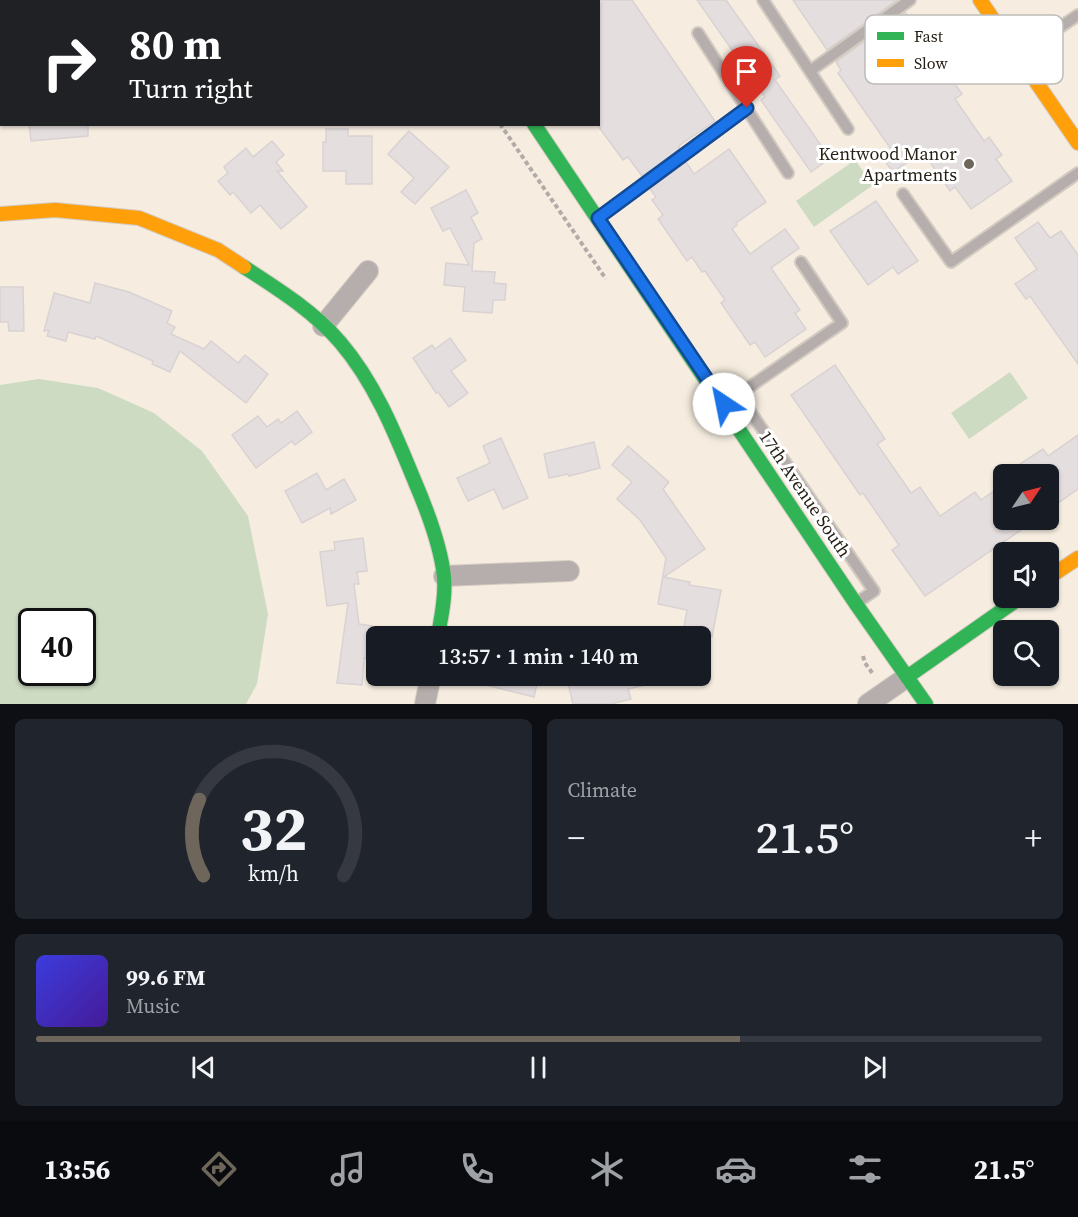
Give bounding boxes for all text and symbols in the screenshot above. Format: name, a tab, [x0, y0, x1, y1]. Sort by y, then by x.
text: 80 m	[129, 15, 222, 73]
legend	[865, 15, 1063, 84]
icon: right	[30, 24, 108, 102]
text: Fast	[914, 25, 944, 47]
pin	[721, 46, 772, 108]
text: Slow	[914, 52, 949, 74]
icon: arrive	[730, 55, 763, 88]
text: Turn right	[129, 70, 253, 107]
place label: Kentwood Manor Apartments	[818, 141, 957, 187]
marker: Kentwood Manor Apartments	[962, 157, 976, 171]
position arrow	[692, 372, 756, 436]
street label: 17th Avenue South	[754, 425, 857, 562]
north arrow	[993, 464, 1059, 530]
map controls	[993, 464, 1059, 686]
button: sound	[993, 542, 1059, 608]
speed limit sign: 40	[18, 608, 96, 686]
button: search	[993, 620, 1059, 686]
text: 13:57 · 1 min · 140 m	[438, 641, 639, 671]
text: Climate	[568, 776, 637, 804]
text: 32	[239, 785, 307, 871]
text: 21.5°	[756, 806, 854, 868]
text: −	[568, 815, 585, 860]
text: +	[1025, 815, 1042, 860]
text: km/h	[248, 859, 299, 888]
text: 99.6 FM	[126, 962, 205, 992]
text: Music	[126, 992, 180, 1020]
icon: previous	[187, 1051, 220, 1084]
icon: pause	[522, 1051, 555, 1084]
icon: next	[858, 1051, 891, 1084]
icon: directions	[198, 1148, 240, 1190]
icon: music	[327, 1148, 369, 1190]
icon: phone	[456, 1148, 498, 1190]
icon: climate	[586, 1148, 628, 1190]
icon: car	[715, 1148, 757, 1190]
icon: filters	[844, 1148, 886, 1190]
text: 13:56	[44, 1151, 110, 1188]
text: 21.5°	[973, 1151, 1034, 1188]

